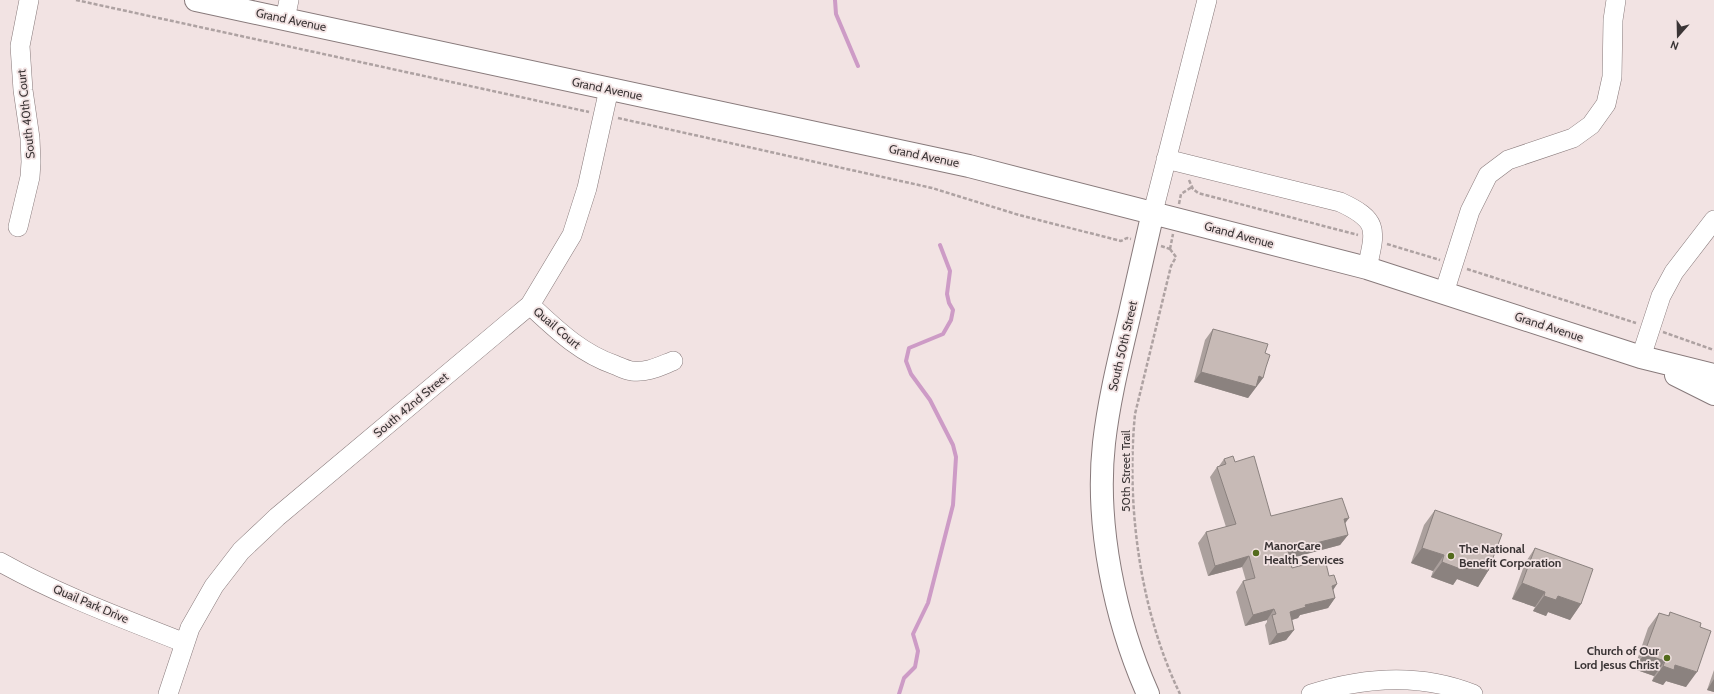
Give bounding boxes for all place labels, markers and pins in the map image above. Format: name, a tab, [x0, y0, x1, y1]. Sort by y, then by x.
place label: ManorCare Health Services	[1264, 538, 1344, 567]
place label: The National Benefit Corporation	[1459, 541, 1561, 570]
marker: ManorCare Health Services	[1251, 548, 1261, 558]
marker: The National Benefit Corporation	[1446, 551, 1456, 561]
place label: Church of Our Lord Jesus Christ	[1574, 643, 1659, 672]
marker: Church of Our Lord Jesus Christ	[1662, 653, 1672, 663]

